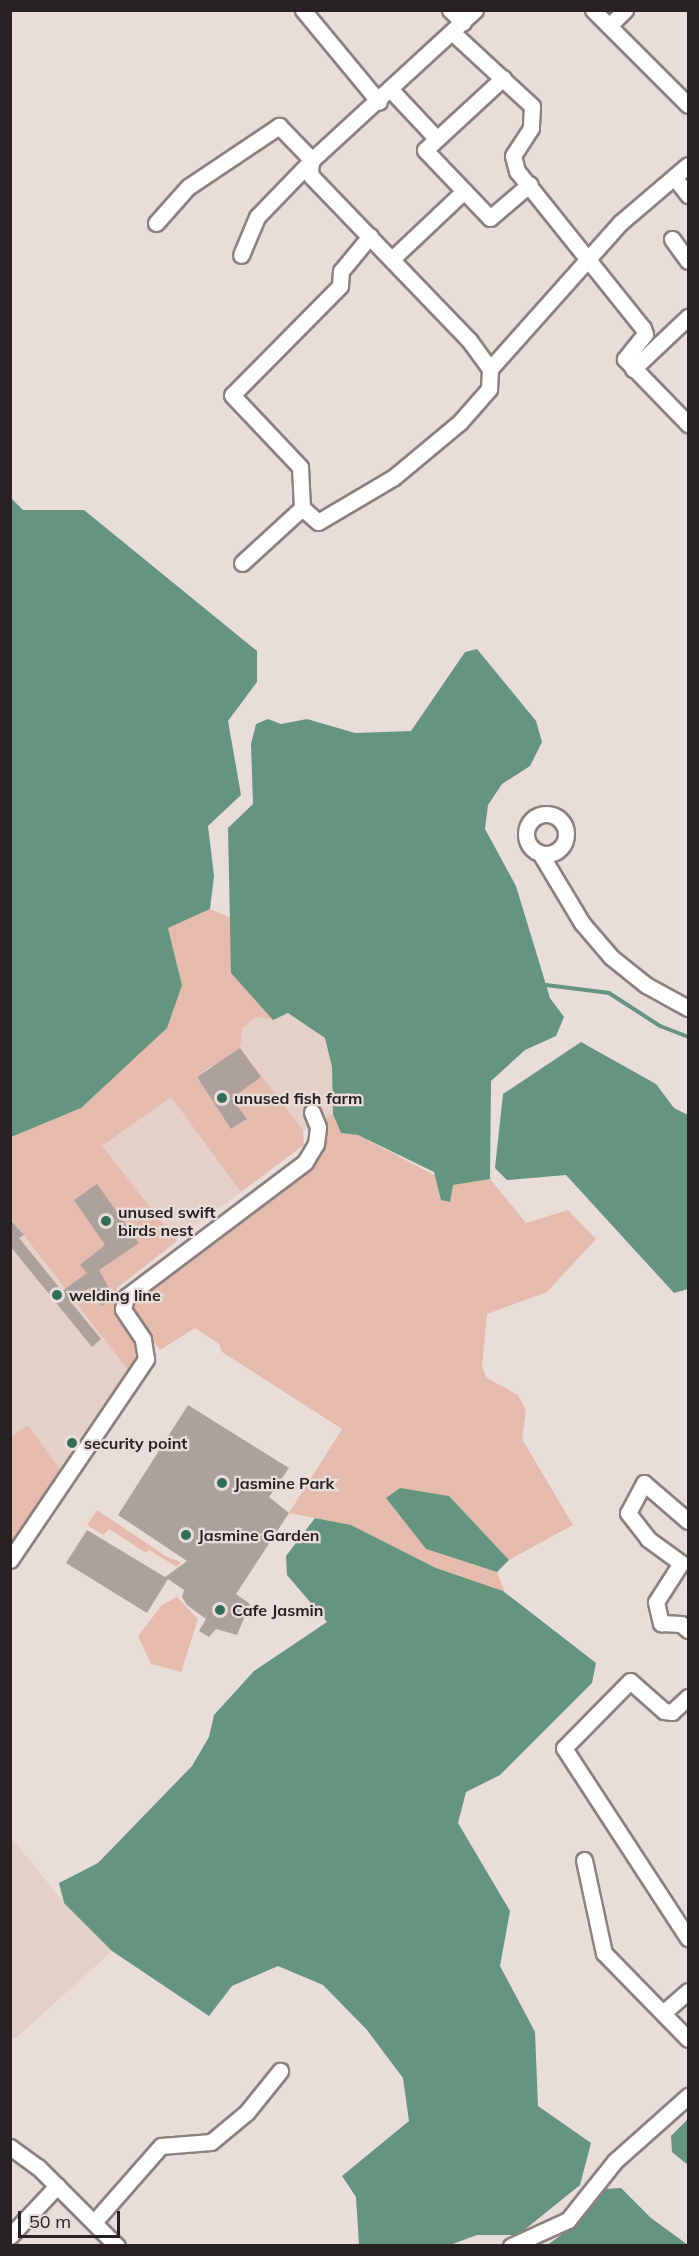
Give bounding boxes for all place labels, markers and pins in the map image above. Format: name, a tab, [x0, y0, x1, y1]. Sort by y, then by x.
place label: unused fish farm	[234, 1088, 362, 1108]
marker: unused fish farm	[215, 1091, 229, 1105]
place label: unused swift birds nest	[118, 1202, 215, 1240]
marker: unused swift birds nest	[99, 1214, 113, 1228]
place label: welding line	[69, 1285, 161, 1305]
marker: welding line	[50, 1288, 64, 1302]
place label: security point	[84, 1433, 187, 1453]
marker: security point	[65, 1436, 79, 1450]
place label: Jasmine Park	[234, 1473, 334, 1493]
marker: Jasmine Park	[215, 1476, 229, 1490]
place label: Jasmine Garden	[198, 1525, 319, 1545]
marker: Jasmine Garden	[179, 1528, 193, 1542]
place label: Cafe Jasmin	[232, 1600, 323, 1620]
marker: Cafe Jasmin	[213, 1603, 227, 1617]

